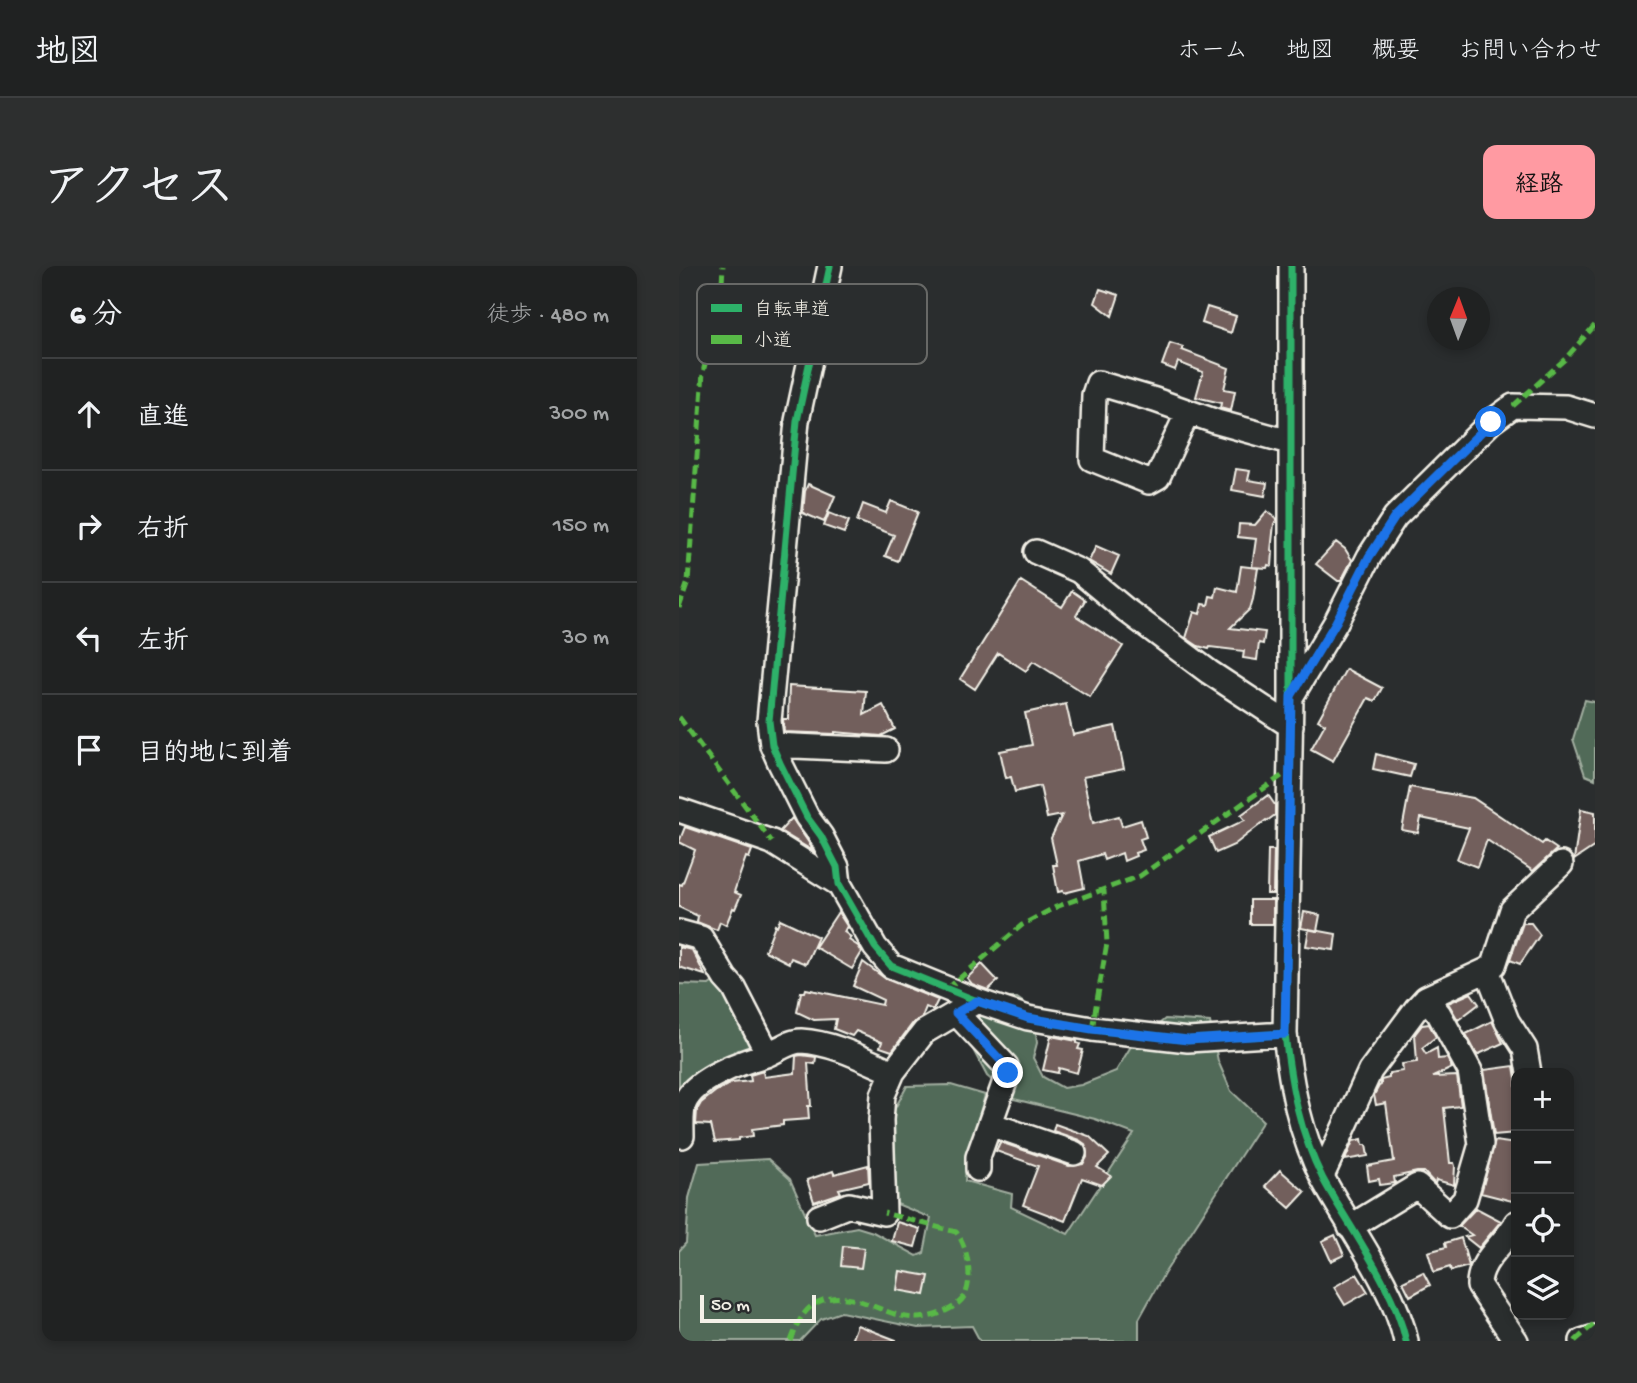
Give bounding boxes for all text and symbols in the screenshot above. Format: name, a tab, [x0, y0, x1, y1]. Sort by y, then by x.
text: 地図	[35, 36, 101, 74]
text: ホーム	[1177, 38, 1248, 67]
text: 地図	[1286, 38, 1334, 67]
text: 概要	[1372, 38, 1420, 67]
text: お問い合わせ	[1458, 38, 1602, 67]
button: 経路	[1483, 145, 1595, 219]
text: アクセス	[42, 163, 235, 221]
legend	[697, 284, 927, 364]
north arrow	[1427, 287, 1490, 350]
text: 自転車道	[754, 299, 830, 323]
text: 6 分	[70, 300, 122, 335]
text: 徒歩 · 480 m	[487, 303, 609, 330]
text: 小道	[754, 330, 792, 354]
icon: ahead	[70, 395, 108, 433]
text: 300 m	[549, 401, 609, 428]
text: 直進	[137, 404, 189, 435]
route start	[1475, 406, 1506, 437]
icon: right	[70, 507, 108, 545]
text: 150 m	[553, 513, 609, 540]
text: 右折	[137, 516, 189, 547]
icon: left	[70, 619, 108, 657]
text: 30 m	[562, 625, 609, 652]
text: 左折	[137, 628, 189, 659]
icon: arrive	[70, 731, 108, 769]
text: 目的地に到着	[137, 740, 293, 771]
route end	[992, 1057, 1023, 1088]
map controls	[1511, 1068, 1574, 1320]
button: +	[1511, 1068, 1574, 1131]
button: −	[1511, 1131, 1574, 1194]
button: locate	[1511, 1194, 1574, 1257]
button: layers	[1511, 1257, 1574, 1320]
scale bar	[700, 1292, 815, 1324]
text: 50 m	[711, 1295, 750, 1318]

